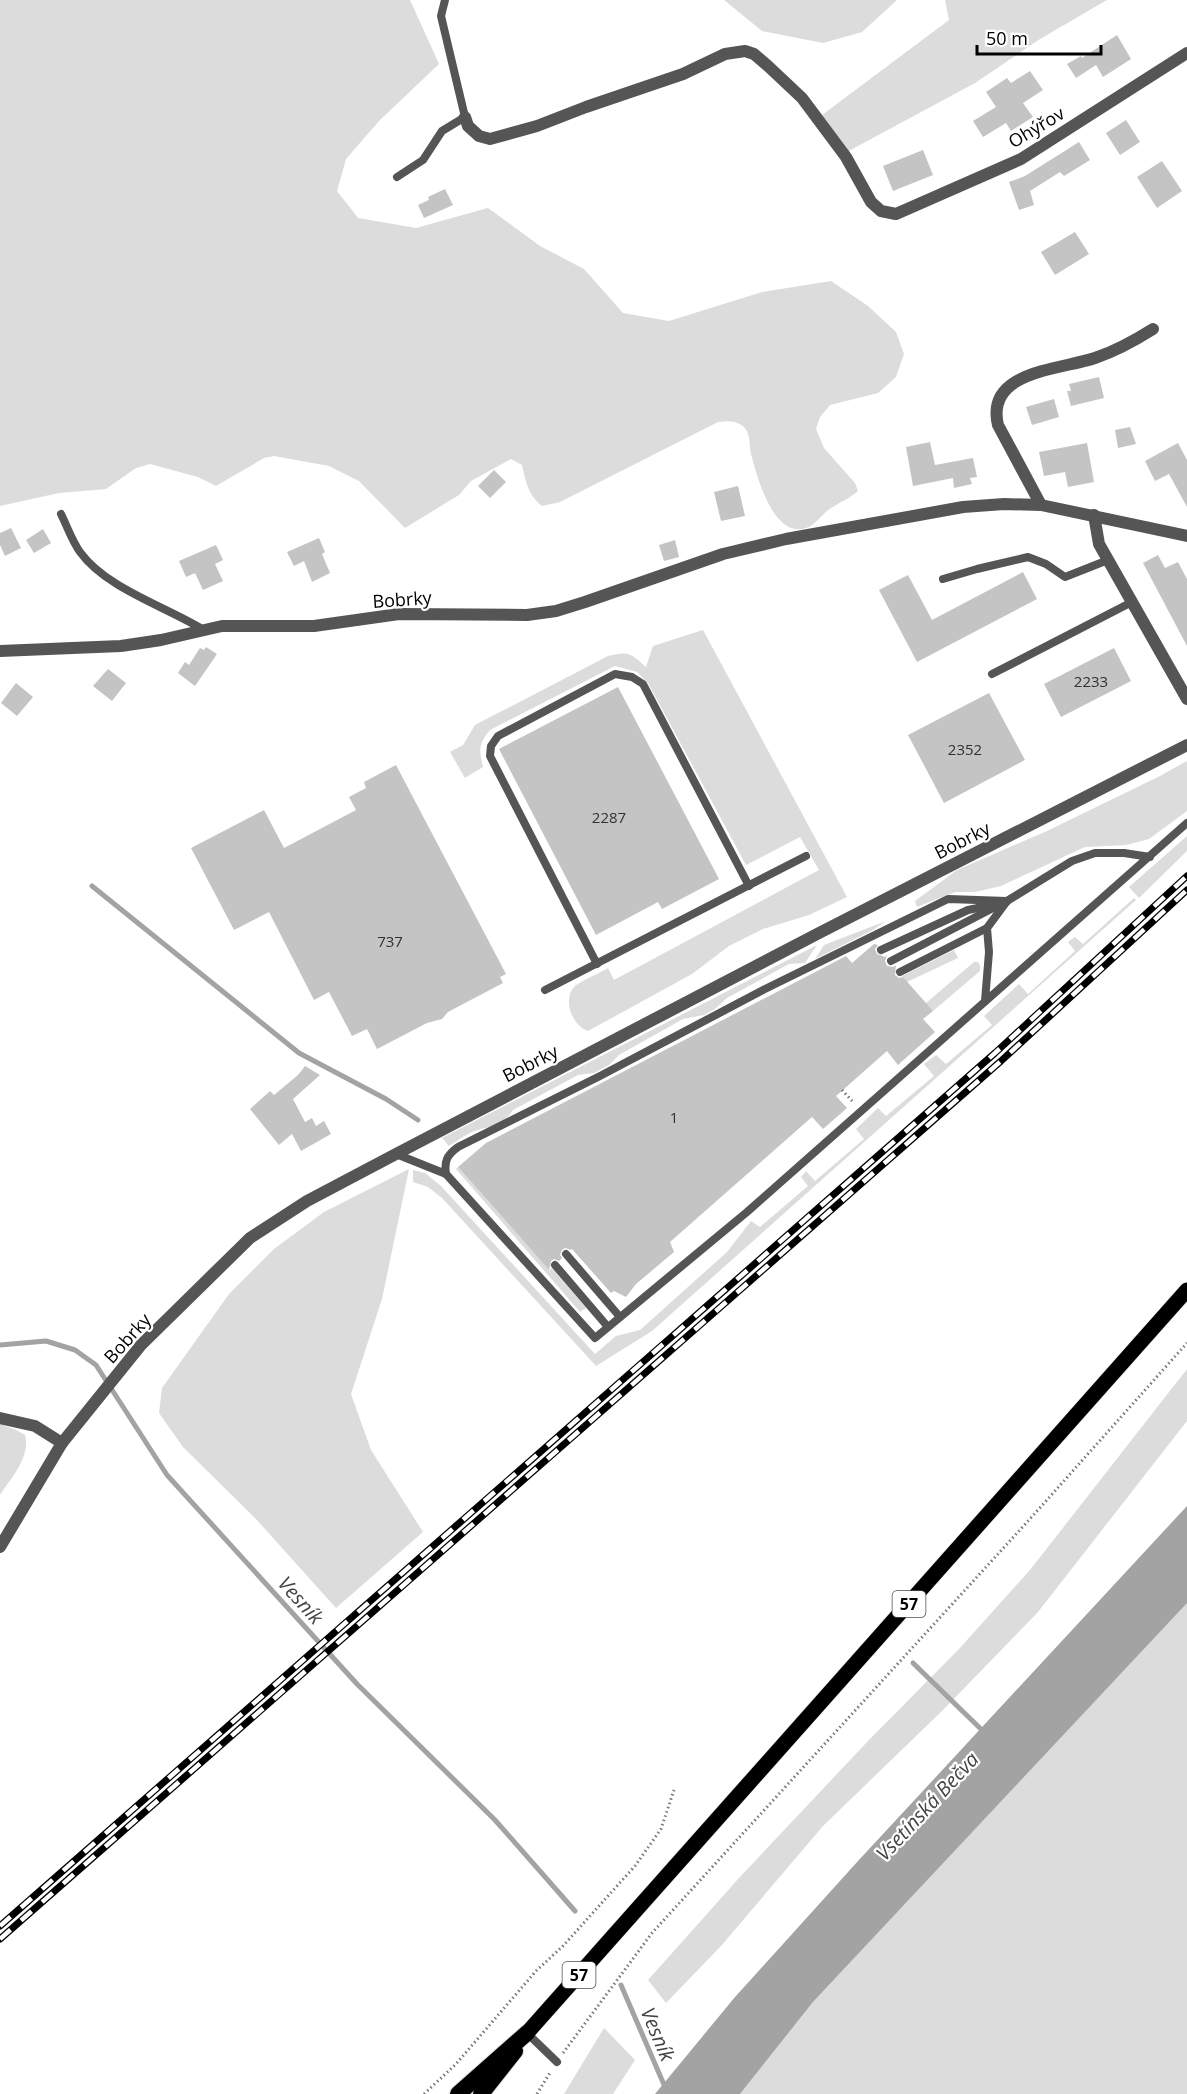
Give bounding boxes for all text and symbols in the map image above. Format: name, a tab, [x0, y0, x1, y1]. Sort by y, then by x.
scale bar	[977, 18, 1102, 56]
text: 50 m	[986, 26, 1028, 50]
street label: Ohýřov	[1004, 101, 1068, 153]
street label: Bobrky	[372, 585, 433, 613]
house number: 2233	[1074, 671, 1108, 691]
house number: 2352	[948, 739, 982, 759]
house number: 2287	[592, 807, 626, 827]
street label: Bobrky	[930, 815, 995, 864]
house number: 737	[377, 931, 403, 951]
street label: Bobrky	[498, 1038, 563, 1087]
house number: 1	[670, 1107, 678, 1127]
street label: Bobrky	[98, 1307, 156, 1368]
water label: Vesník	[272, 1570, 331, 1631]
road number: 57	[892, 1591, 926, 1617]
water label: Vsetínská Bečva	[870, 1746, 984, 1866]
road number: 57	[562, 1962, 596, 1988]
water label: Vesník	[635, 2003, 682, 2066]

